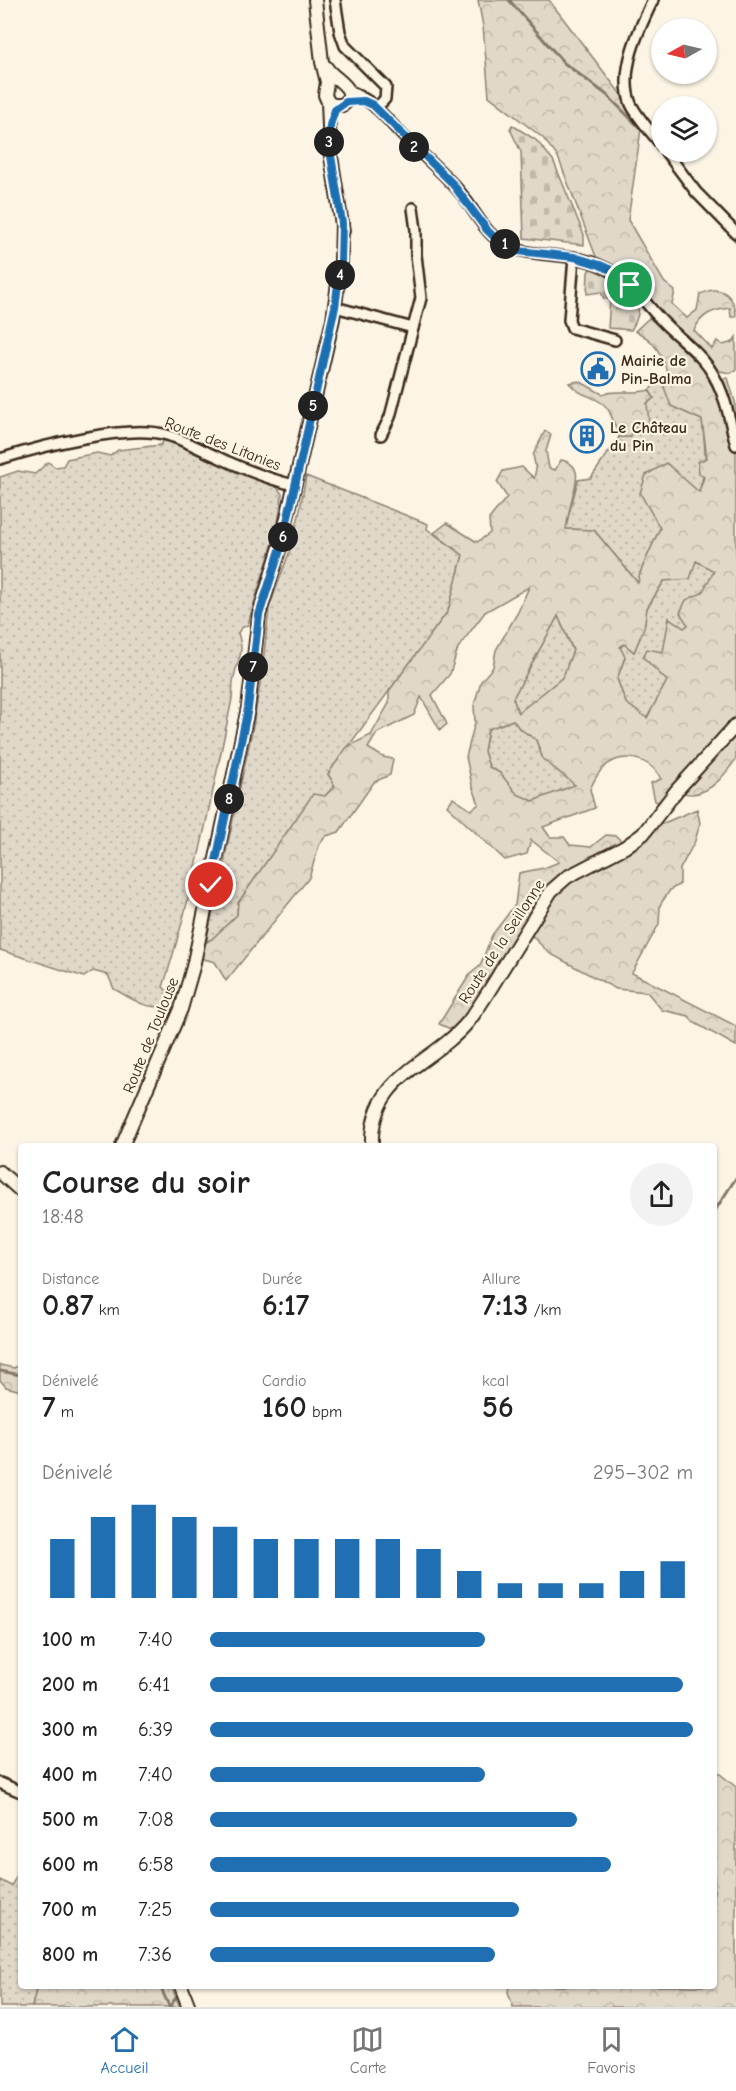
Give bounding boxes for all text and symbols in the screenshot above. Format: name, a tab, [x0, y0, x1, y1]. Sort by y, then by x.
north arrow	[651, 18, 717, 84]
map controls	[651, 18, 717, 162]
button: layers	[651, 96, 717, 162]
pin: 3	[314, 127, 344, 157]
pin: 2	[399, 132, 429, 162]
text: 3	[325, 133, 333, 151]
text: 2	[410, 138, 418, 156]
pin: 1	[490, 229, 520, 259]
text: 1	[502, 235, 508, 253]
pin	[604, 259, 655, 310]
pin: 4	[325, 260, 355, 290]
text: 4	[336, 266, 344, 284]
icon: arrive	[613, 268, 646, 301]
public building icon: Mairie de Pin-Balma	[580, 351, 616, 387]
place label: Mairie de Pin-Balma	[621, 352, 692, 388]
pin: 5	[298, 391, 328, 421]
text: 5	[309, 397, 317, 415]
street label: Route des Litanies	[162, 413, 284, 475]
building icon: Le Château du Pin	[569, 418, 605, 454]
place label: Le Château du Pin	[610, 419, 687, 455]
pin: 6	[268, 522, 298, 552]
text: 6	[279, 528, 287, 546]
pin: 7	[238, 652, 268, 682]
text: 7	[249, 658, 257, 676]
pin: 8	[214, 784, 244, 814]
text: 8	[225, 790, 233, 808]
pin	[185, 859, 236, 910]
icon: check	[194, 868, 227, 901]
street label: Route de la Seillonne	[455, 876, 549, 1007]
street label: Route de Toulouse	[119, 975, 182, 1096]
text: Course du soir	[42, 1163, 250, 1201]
button: share	[630, 1163, 693, 1226]
text: 18:48	[42, 1205, 84, 1228]
text: Distance	[42, 1270, 99, 1288]
text: Durée	[262, 1270, 302, 1288]
text: Allure	[482, 1270, 521, 1288]
text: 0.87	[42, 1288, 93, 1323]
text: 6:17	[262, 1288, 309, 1323]
text: 7:13	[482, 1288, 528, 1323]
text: km	[93, 1301, 120, 1319]
text: /km	[528, 1301, 562, 1319]
text: Dénivelé	[42, 1372, 98, 1390]
text: Cardio	[262, 1372, 307, 1390]
text: kcal	[482, 1372, 509, 1390]
text: 7	[42, 1390, 56, 1425]
text: 160	[262, 1390, 307, 1425]
text: 56	[482, 1390, 514, 1425]
text: m	[56, 1403, 74, 1421]
text: bpm	[307, 1403, 342, 1421]
text: Dénivelé	[42, 1461, 113, 1484]
text: 295–302 m	[593, 1461, 693, 1484]
text: 100 m	[42, 1628, 96, 1651]
text: 7:40	[138, 1628, 173, 1651]
text: 200 m	[42, 1673, 98, 1696]
text: 6:41	[138, 1673, 170, 1696]
text: 300 m	[42, 1718, 98, 1741]
text: 6:39	[138, 1718, 173, 1741]
text: 400 m	[42, 1763, 97, 1786]
text: 7:40	[138, 1763, 173, 1786]
text: 500 m	[42, 1808, 99, 1831]
text: 7:08	[138, 1808, 174, 1831]
text: 600 m	[42, 1853, 98, 1876]
text: 6:58	[138, 1853, 174, 1876]
text: 700 m	[42, 1898, 97, 1921]
text: 7:25	[138, 1898, 172, 1921]
text: 800 m	[42, 1943, 98, 1966]
text: 7:36	[138, 1943, 172, 1966]
tab: Accueil	[101, 2023, 149, 2077]
tab: Carte	[350, 2023, 386, 2077]
tab: Favoris	[587, 2023, 635, 2077]

